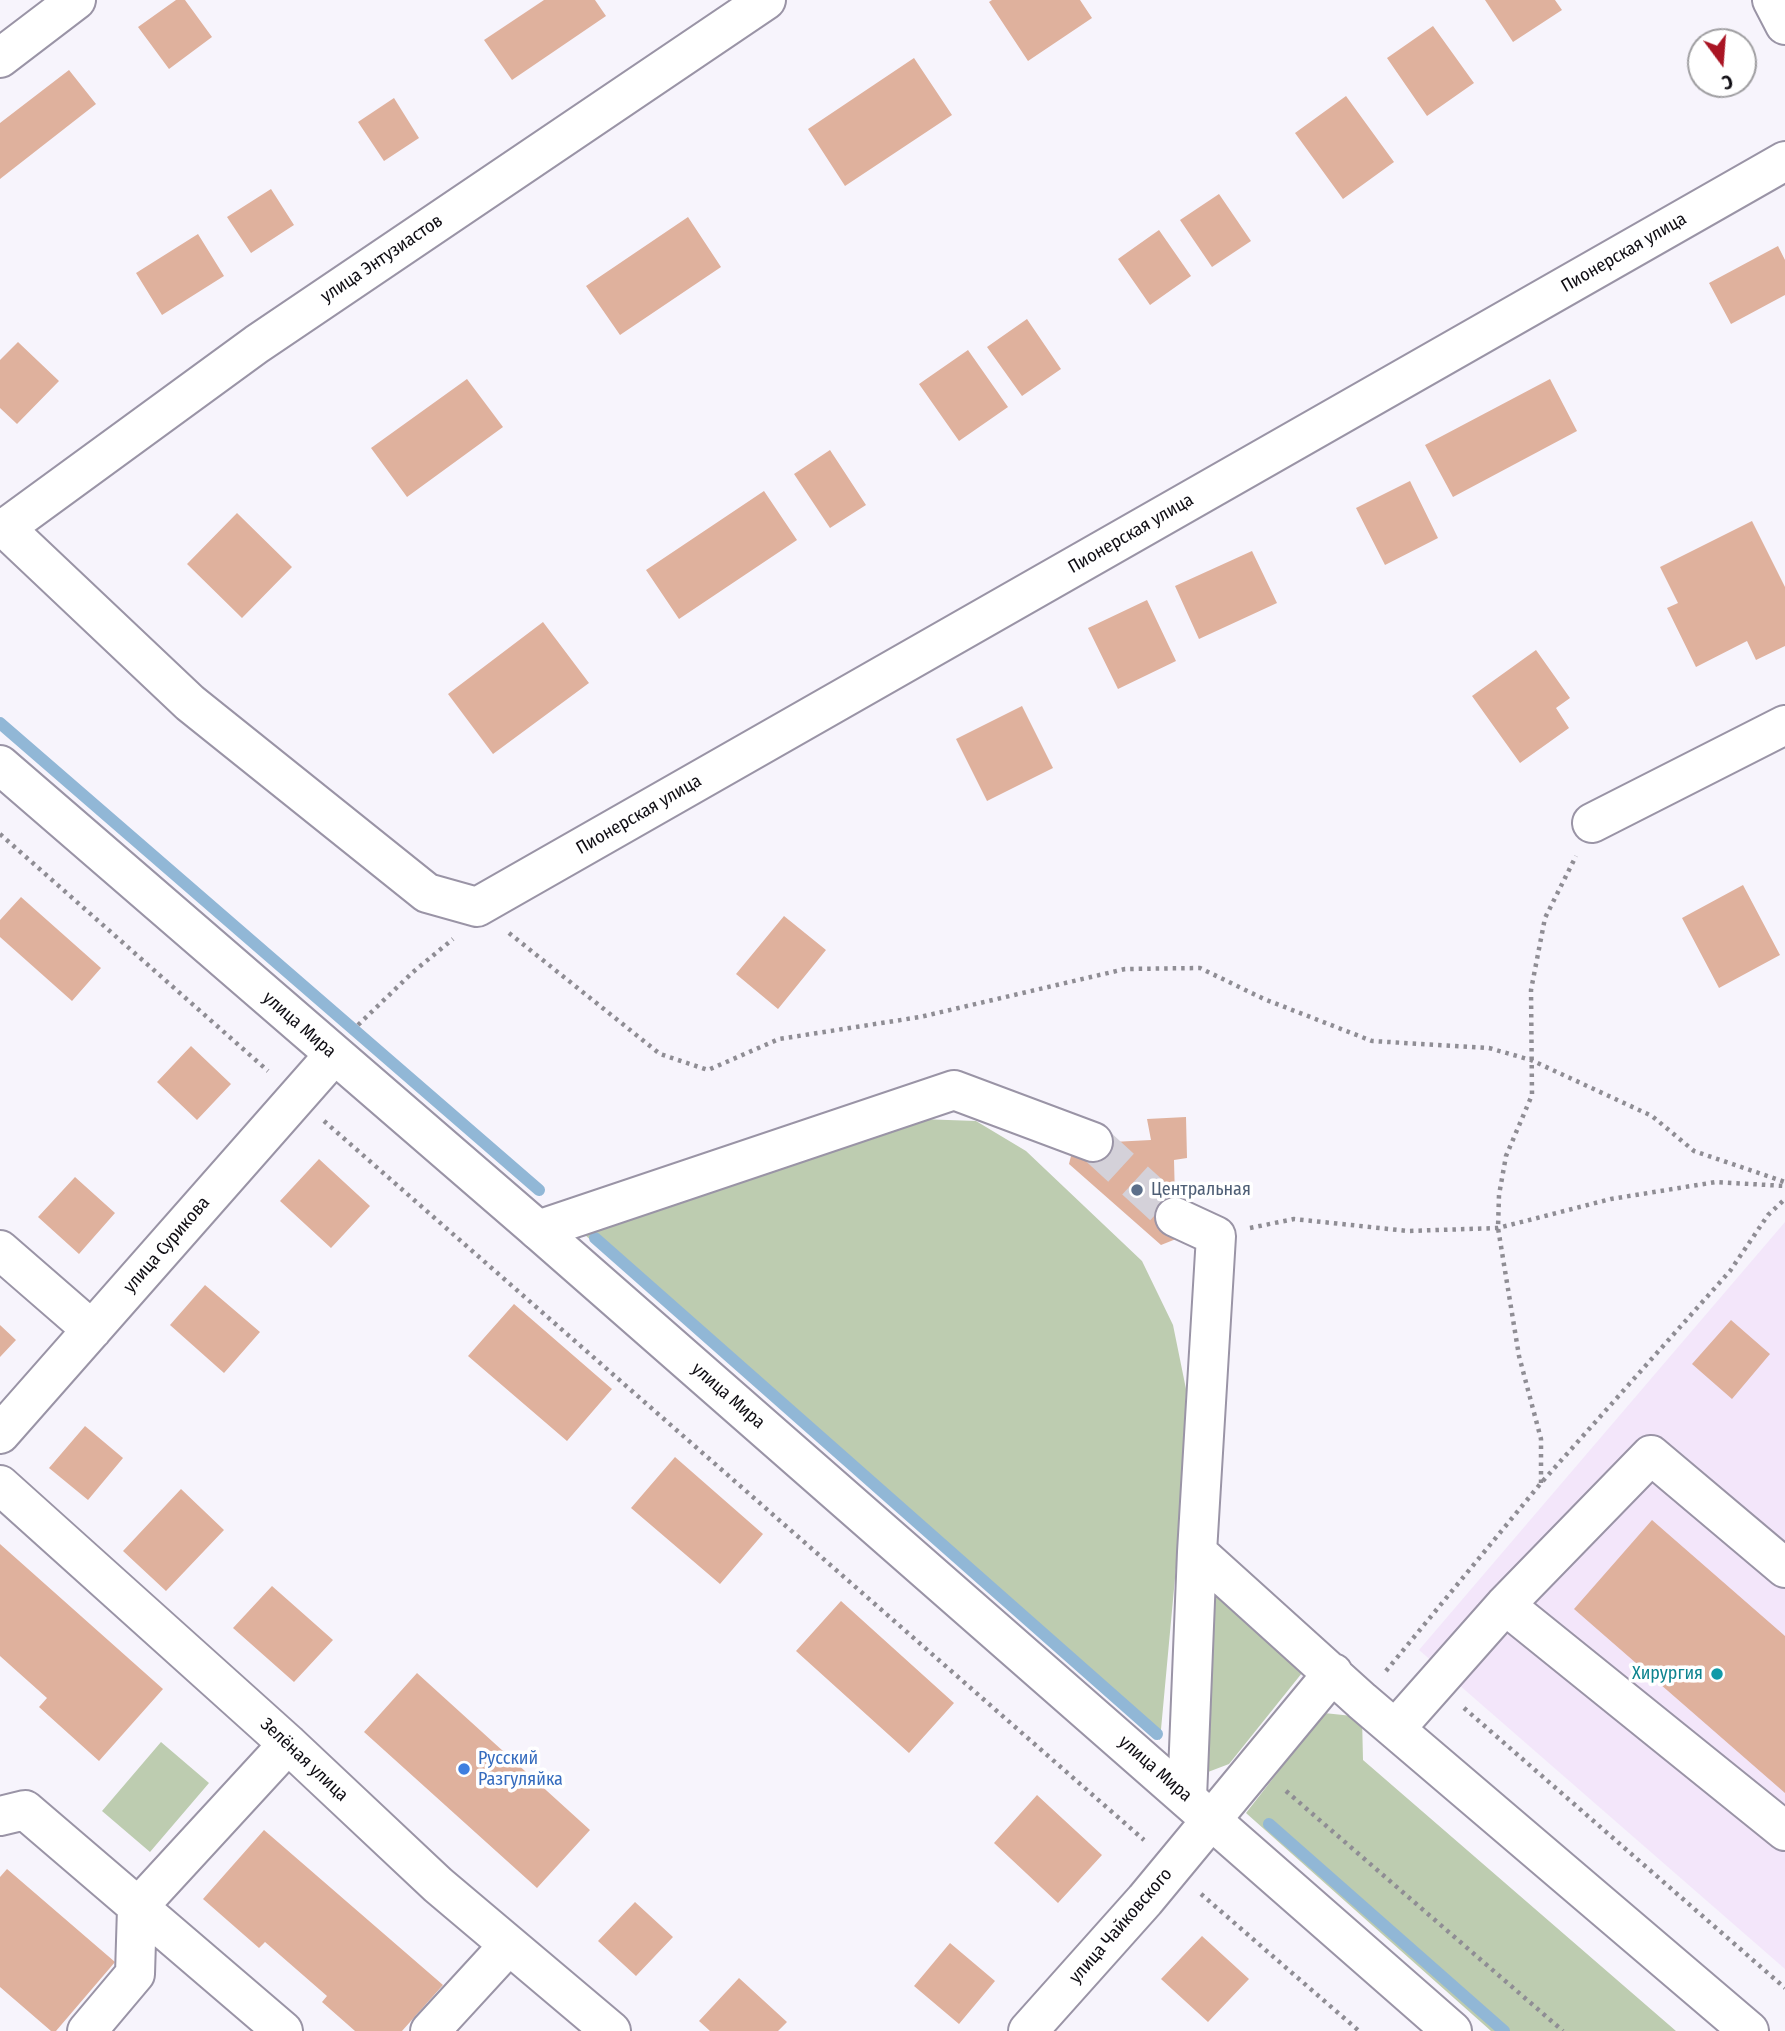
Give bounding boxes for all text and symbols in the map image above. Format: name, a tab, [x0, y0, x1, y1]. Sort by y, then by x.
north arrow	[1687, 28, 1757, 98]
text: С	[1719, 69, 1735, 94]
street label: Пионерская улица	[1558, 208, 1690, 298]
street label: улица Энтузиастов	[317, 210, 447, 308]
street label: Пионерская улица	[1065, 489, 1197, 579]
street label: Пионерская улица	[573, 770, 705, 860]
street label: улица Мира	[258, 987, 340, 1063]
place label: Центральная	[1151, 1179, 1251, 1201]
marker: Центральная	[1129, 1182, 1145, 1198]
street label: улица Сурикова	[119, 1193, 215, 1297]
street label: улица Мира	[687, 1358, 769, 1434]
place label: Хирургия	[1632, 1663, 1703, 1685]
marker: Хирургия	[1709, 1666, 1725, 1682]
street label: Зелёная улица	[256, 1714, 352, 1806]
street label: улица Мира	[1114, 1731, 1196, 1807]
place label: Русский Разгуляйка	[478, 1748, 563, 1790]
marker: Русский Разгуляйка	[456, 1761, 472, 1777]
street label: улица Чайковского	[1065, 1864, 1177, 1988]

